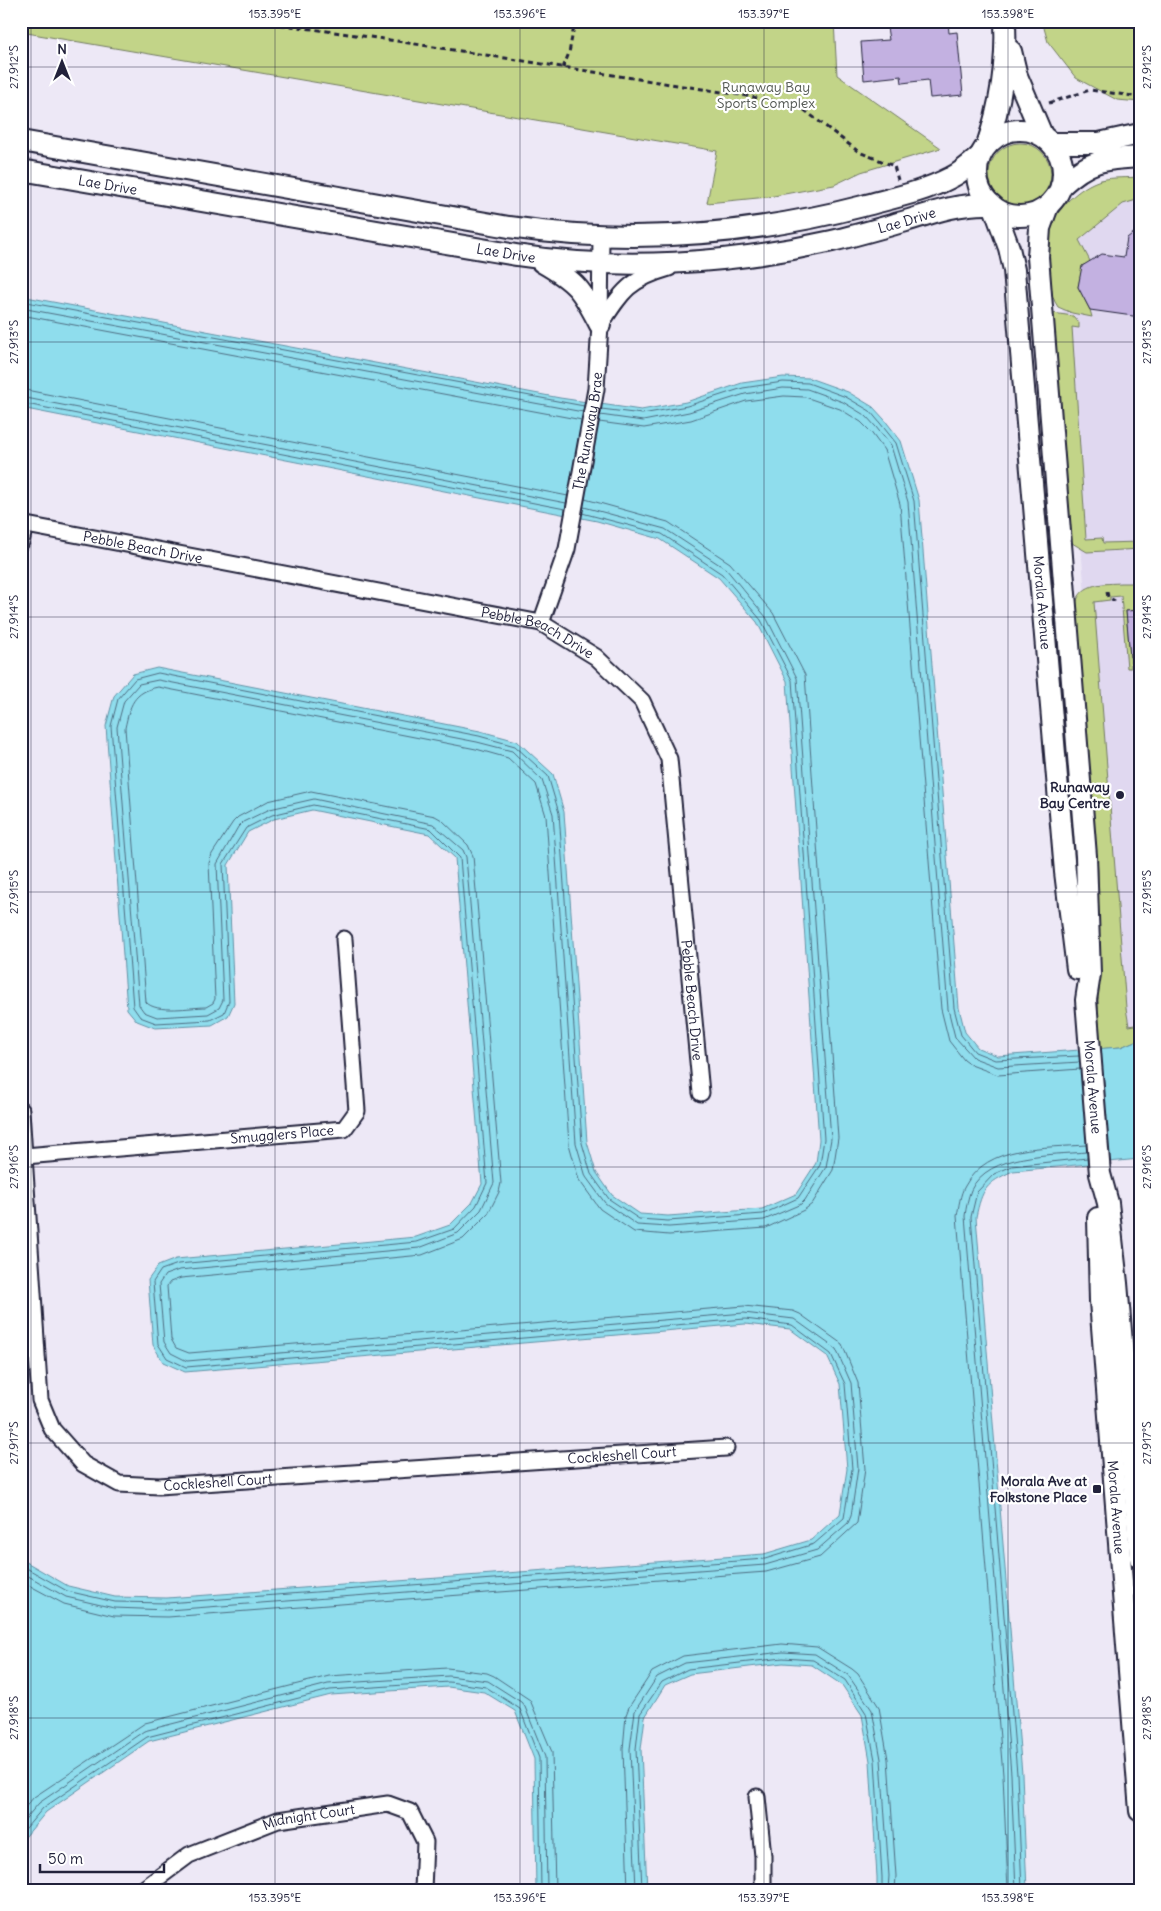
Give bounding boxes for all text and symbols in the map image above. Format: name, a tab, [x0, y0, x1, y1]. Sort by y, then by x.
text: 153.395°E	[249, 6, 301, 21]
text: 153.396°E	[494, 6, 546, 21]
text: 153.397°E	[738, 6, 790, 21]
text: 153.398°E	[982, 6, 1034, 21]
north arrow	[38, 38, 88, 88]
text: N	[57, 40, 67, 58]
text: 27.912°S	[6, 45, 21, 89]
text: 27.912°S	[1139, 45, 1154, 89]
park label: Runaway Bay Sports Complex	[717, 78, 815, 112]
street label: Lae Drive	[77, 171, 139, 199]
street label: Lae Drive	[876, 203, 938, 237]
street label: Lae Drive	[475, 239, 536, 267]
text: 27.913°S	[6, 320, 21, 364]
text: 27.913°S	[1139, 320, 1154, 364]
street label: The Runaway Brae	[569, 372, 606, 492]
street label: Pebble Beach Drive	[82, 527, 204, 567]
street label: Morala Avenue	[1029, 555, 1055, 650]
text: 27.914°S	[6, 595, 21, 639]
text: 27.914°S	[1139, 595, 1154, 639]
street label: Pebble Beach Drive	[479, 603, 597, 662]
place label: Runaway Bay Centre	[1040, 778, 1110, 812]
marker: Runaway Bay Centre	[1114, 789, 1126, 801]
text: 27.915°S	[6, 870, 21, 914]
text: 27.915°S	[1139, 870, 1154, 914]
street label: Pebble Beach Drive	[677, 939, 707, 1061]
street label: Morala Avenue	[1080, 1039, 1106, 1135]
street label: Smugglers Place	[230, 1121, 335, 1148]
text: 27.916°S	[6, 1145, 21, 1189]
text: 27.916°S	[1139, 1145, 1154, 1189]
text: 27.917°S	[6, 1421, 21, 1465]
text: 27.917°S	[1139, 1421, 1154, 1465]
street label: Cockleshell Court	[567, 1442, 677, 1468]
street label: Morala Avenue	[1104, 1460, 1129, 1555]
street label: Cockleshell Court	[163, 1469, 273, 1495]
place label: Morala Ave at Folkstone Place	[990, 1472, 1087, 1506]
marker: Morala Ave at Folkstone Place	[1091, 1483, 1103, 1495]
text: 27.918°S	[6, 1696, 21, 1740]
text: 27.918°S	[1139, 1696, 1154, 1740]
street label: Midnight Court	[260, 1800, 356, 1834]
scale bar	[40, 1841, 164, 1873]
text: 50 m	[48, 1849, 83, 1868]
text: 153.395°E	[249, 1890, 301, 1905]
text: 153.396°E	[494, 1890, 546, 1905]
text: 153.397°E	[738, 1890, 790, 1905]
text: 153.398°E	[982, 1890, 1034, 1905]

